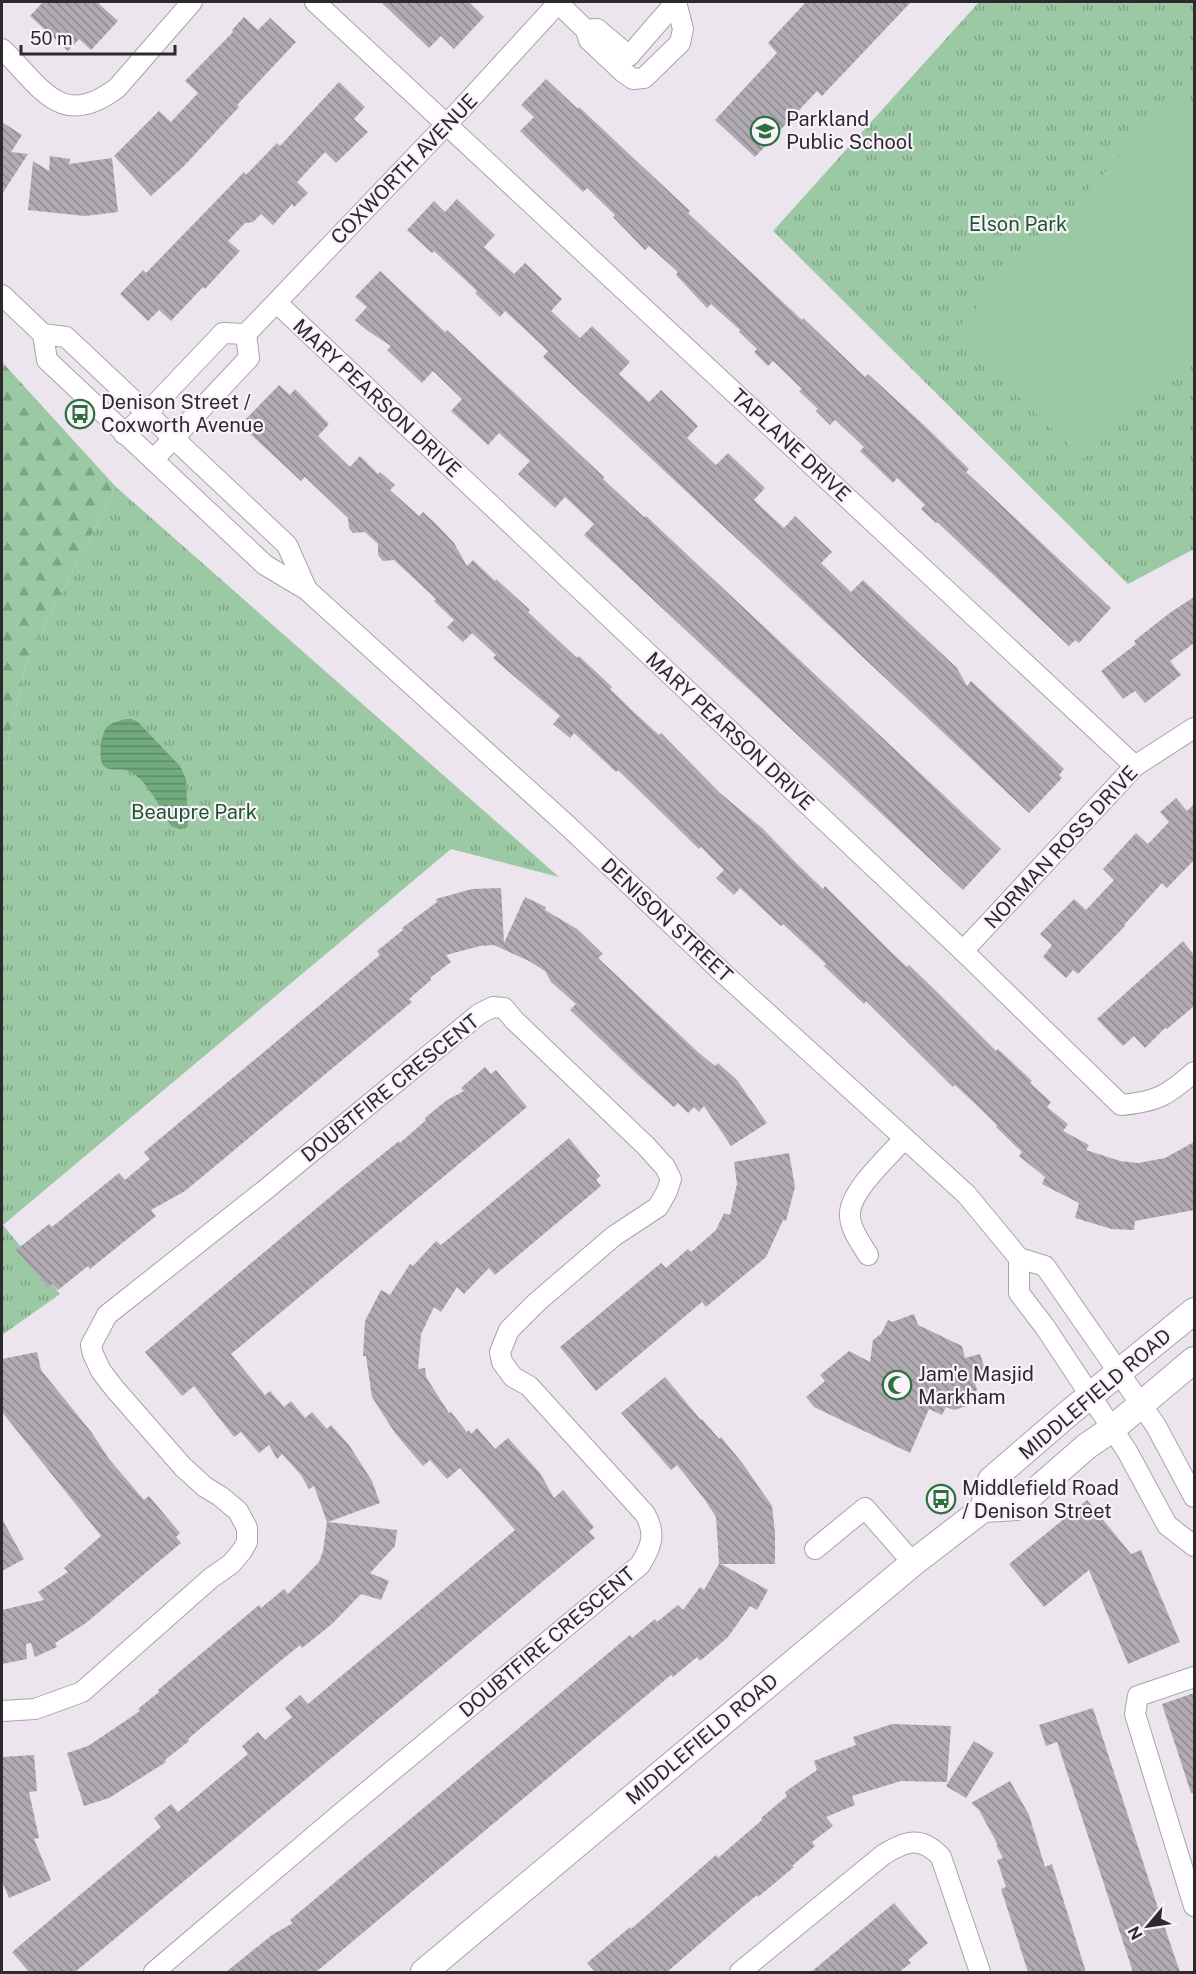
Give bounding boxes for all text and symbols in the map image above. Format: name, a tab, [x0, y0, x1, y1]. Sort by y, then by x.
scale bar	[21, 18, 176, 56]
text: 50 m	[30, 28, 73, 49]
street label: COXWORTH AVENUE	[326, 89, 482, 249]
place label: Parkland Public School	[786, 107, 913, 154]
school or university icon: Parkland Public School	[749, 115, 781, 147]
park label: Elson Park	[969, 212, 1067, 236]
street label: MARY PEARSON DRIVE	[288, 314, 466, 482]
street label: TAPLANE DRIVE	[726, 384, 856, 506]
place label: Denison Street / Coxworth Avenue	[101, 390, 264, 437]
bus stop icon: Denison Street / Coxworth Avenue	[64, 398, 96, 430]
street label: MARY PEARSON DRIVE	[641, 647, 819, 815]
street label: NORMAN ROSS DRIVE	[979, 761, 1143, 933]
park label: Beaupre Park	[131, 800, 257, 824]
street label: DENISON STREET	[596, 853, 738, 987]
street label: DOUBTFIRE CRESCENT	[296, 1009, 484, 1167]
street label: MIDDLEFIELD ROAD	[1014, 1323, 1176, 1465]
place label: Jam'e Masjid Markham	[918, 1362, 1034, 1409]
mosque icon: Jam'e Masjid Markham	[881, 1369, 913, 1401]
place label: Middlefield Road / Denison Street	[962, 1476, 1119, 1523]
bus stop icon: Middlefield Road / Denison Street	[925, 1483, 957, 1515]
street label: DOUBTFIRE CRESCENT	[454, 1562, 640, 1722]
street label: MIDDLEFIELD ROAD	[621, 1668, 783, 1810]
north arrow	[1118, 1896, 1178, 1956]
text: N	[1124, 1923, 1147, 1943]

